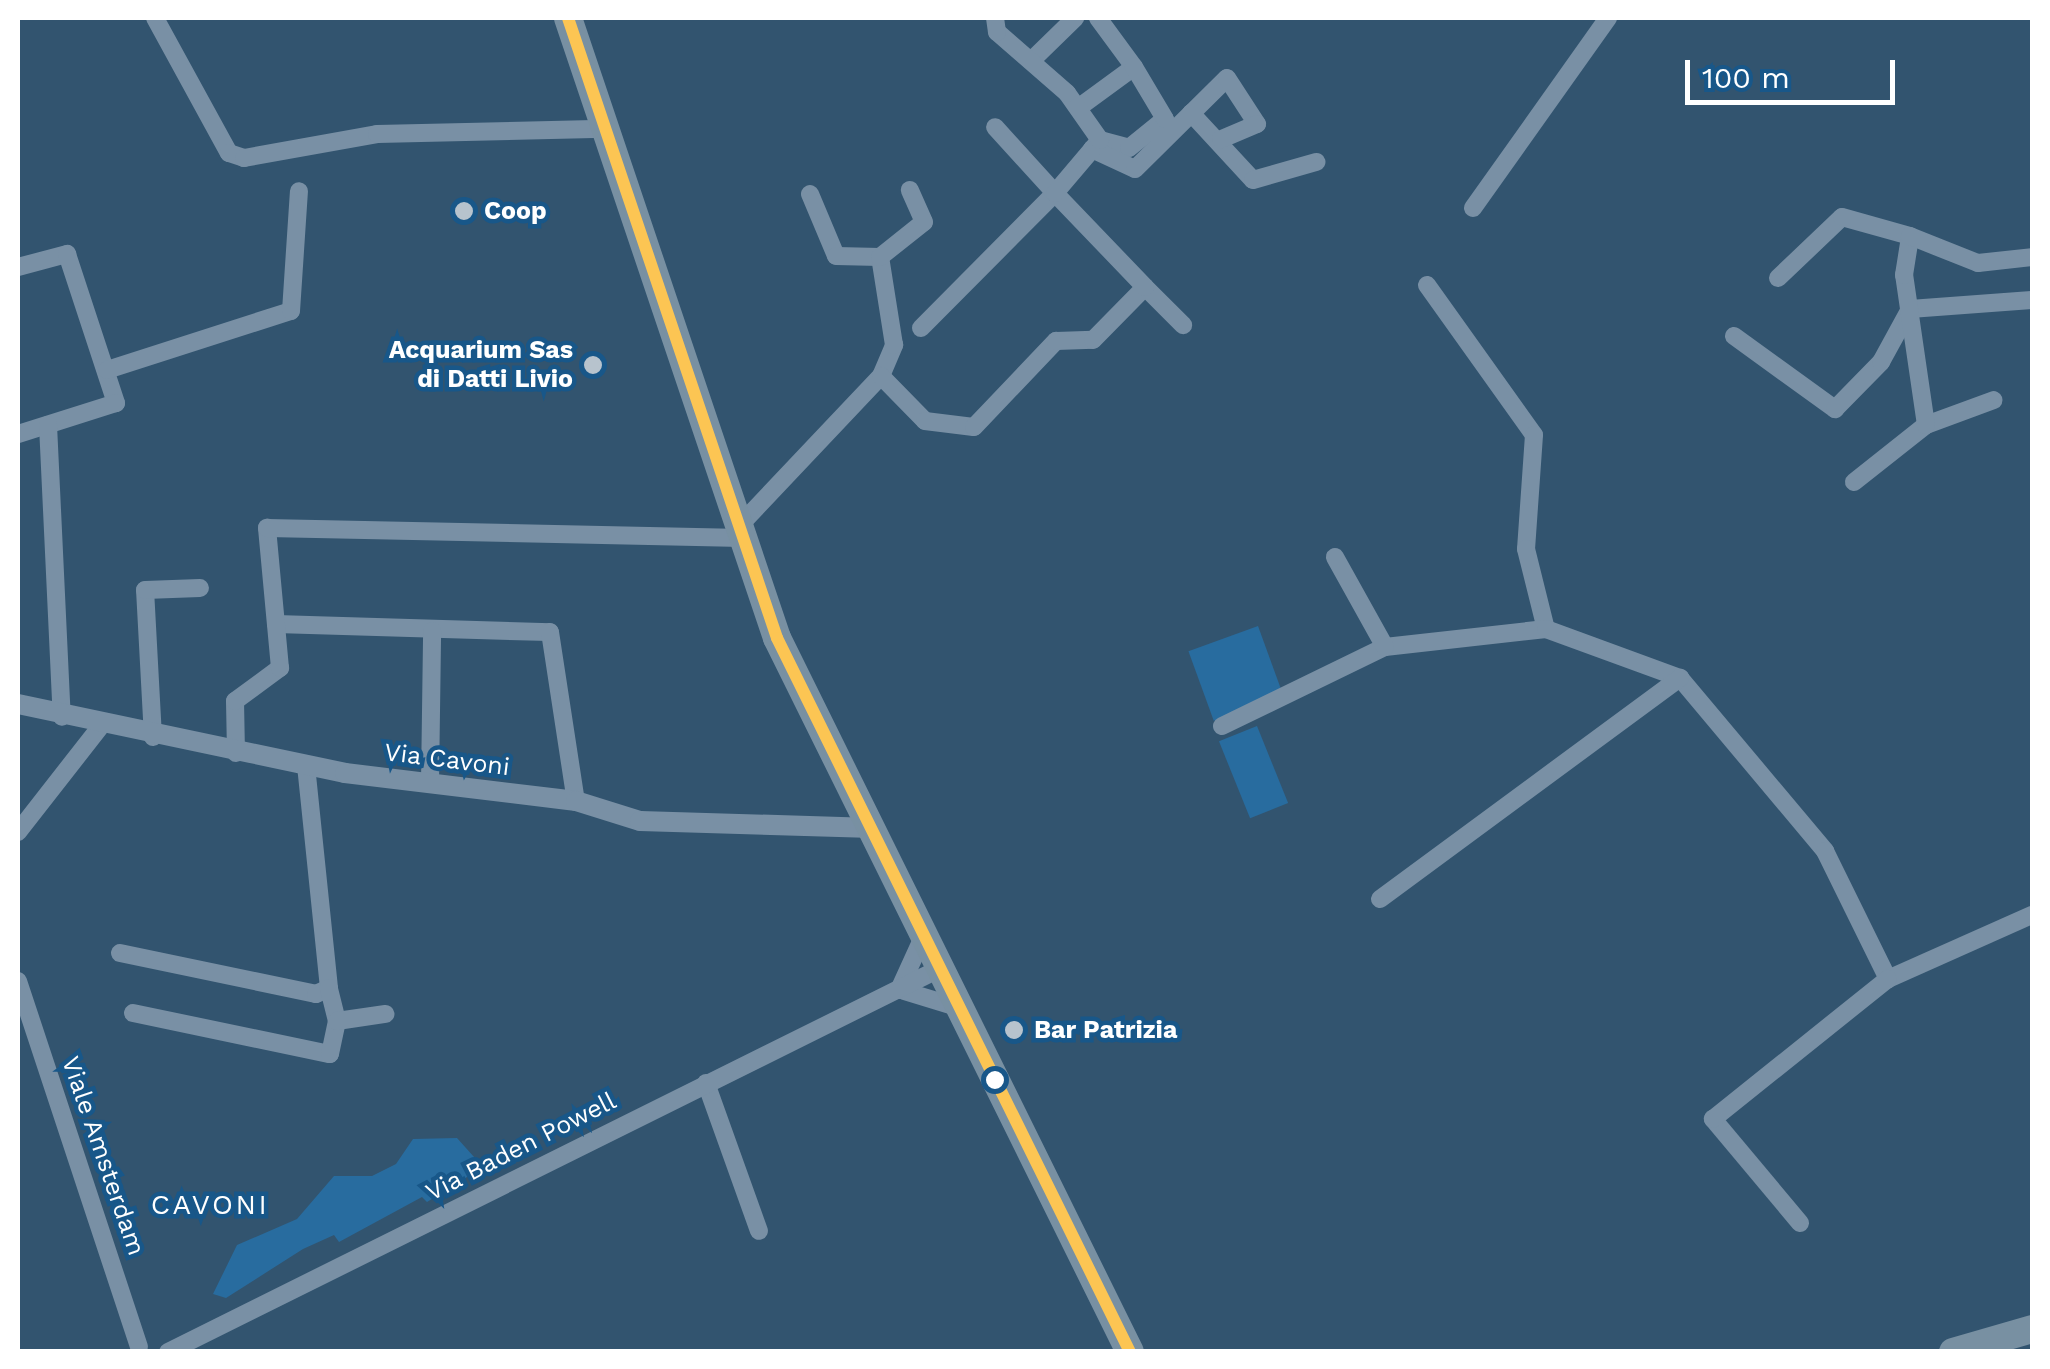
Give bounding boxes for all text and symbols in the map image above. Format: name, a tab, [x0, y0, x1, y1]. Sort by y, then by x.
scale bar	[1690, 40, 1900, 102]
text: 100 m	[1702, 60, 1790, 95]
place label: Coop	[484, 196, 547, 226]
marker: Coop	[453, 200, 475, 222]
place label: Acquarium Sas di Datti Livio	[389, 336, 573, 395]
marker: Acquarium Sas di Datti Livio	[582, 354, 604, 376]
street label: Via Cavoni	[382, 737, 512, 783]
place label: Bar Patrizia	[1034, 1015, 1178, 1045]
marker: Bar Patrizia	[1003, 1019, 1025, 1041]
street label: Viale Amsterdam	[55, 1052, 151, 1260]
unlabelled marker	[985, 1070, 1005, 1090]
street label: Via Baden Powell	[421, 1086, 621, 1208]
district label: CAVONI	[151, 1188, 269, 1222]

